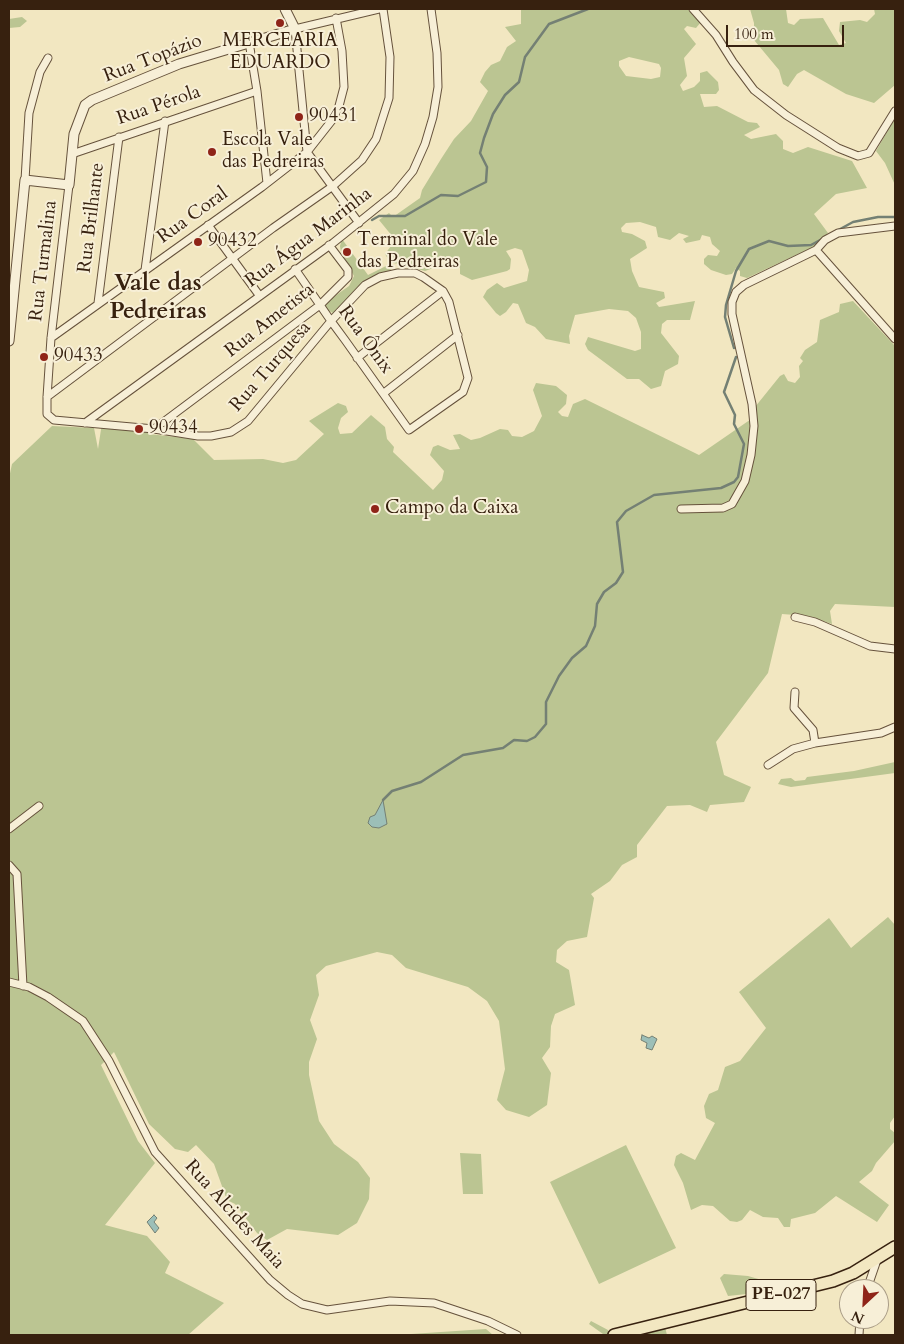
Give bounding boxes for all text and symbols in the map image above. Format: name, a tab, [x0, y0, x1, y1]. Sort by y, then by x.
scale bar	[729, 15, 846, 47]
marker: MERCEARIA EDUARDO	[274, 17, 286, 29]
text: 100 m	[734, 24, 774, 44]
street label: Rua Topázio	[101, 30, 205, 88]
place label: MERCEARIA EDUARDO	[222, 31, 338, 75]
street label: Rua Pérola	[114, 81, 204, 131]
place label: 90431	[309, 106, 358, 128]
marker: 90431	[293, 111, 305, 123]
place label: Escola Vale das Pedreiras	[222, 130, 324, 174]
marker: Escola Vale das Pedreiras	[206, 146, 218, 158]
street label: Rua Brilhante	[74, 162, 110, 274]
street label: Rua Coral	[153, 183, 233, 249]
street label: Rua Água Marinha	[241, 183, 377, 293]
street label: Rua Turmalina	[25, 199, 63, 323]
place label: Terminal do Vale das Pedreiras	[357, 230, 498, 274]
place label: 90432	[208, 231, 257, 253]
marker: 90432	[192, 236, 204, 248]
marker: Terminal do Vale das Pedreiras	[341, 246, 353, 258]
district label: Vale das Pedreiras	[109, 270, 207, 326]
street label: Rua Ametista	[221, 279, 319, 363]
street label: Rua Ônix	[333, 301, 397, 379]
street label: Rua Turquesa	[226, 317, 316, 417]
place label: 90433	[54, 346, 103, 368]
marker: 90433	[38, 351, 50, 363]
place label: 90434	[149, 418, 198, 440]
marker: 90434	[133, 423, 145, 435]
place label: Campo da Caixa	[385, 498, 518, 520]
marker: Campo da Caixa	[369, 503, 381, 515]
street label: Rua Alcides Maia	[179, 1156, 289, 1274]
north arrow	[839, 1279, 889, 1329]
road number: PE-027	[746, 1280, 816, 1310]
text: N	[848, 1306, 867, 1328]

